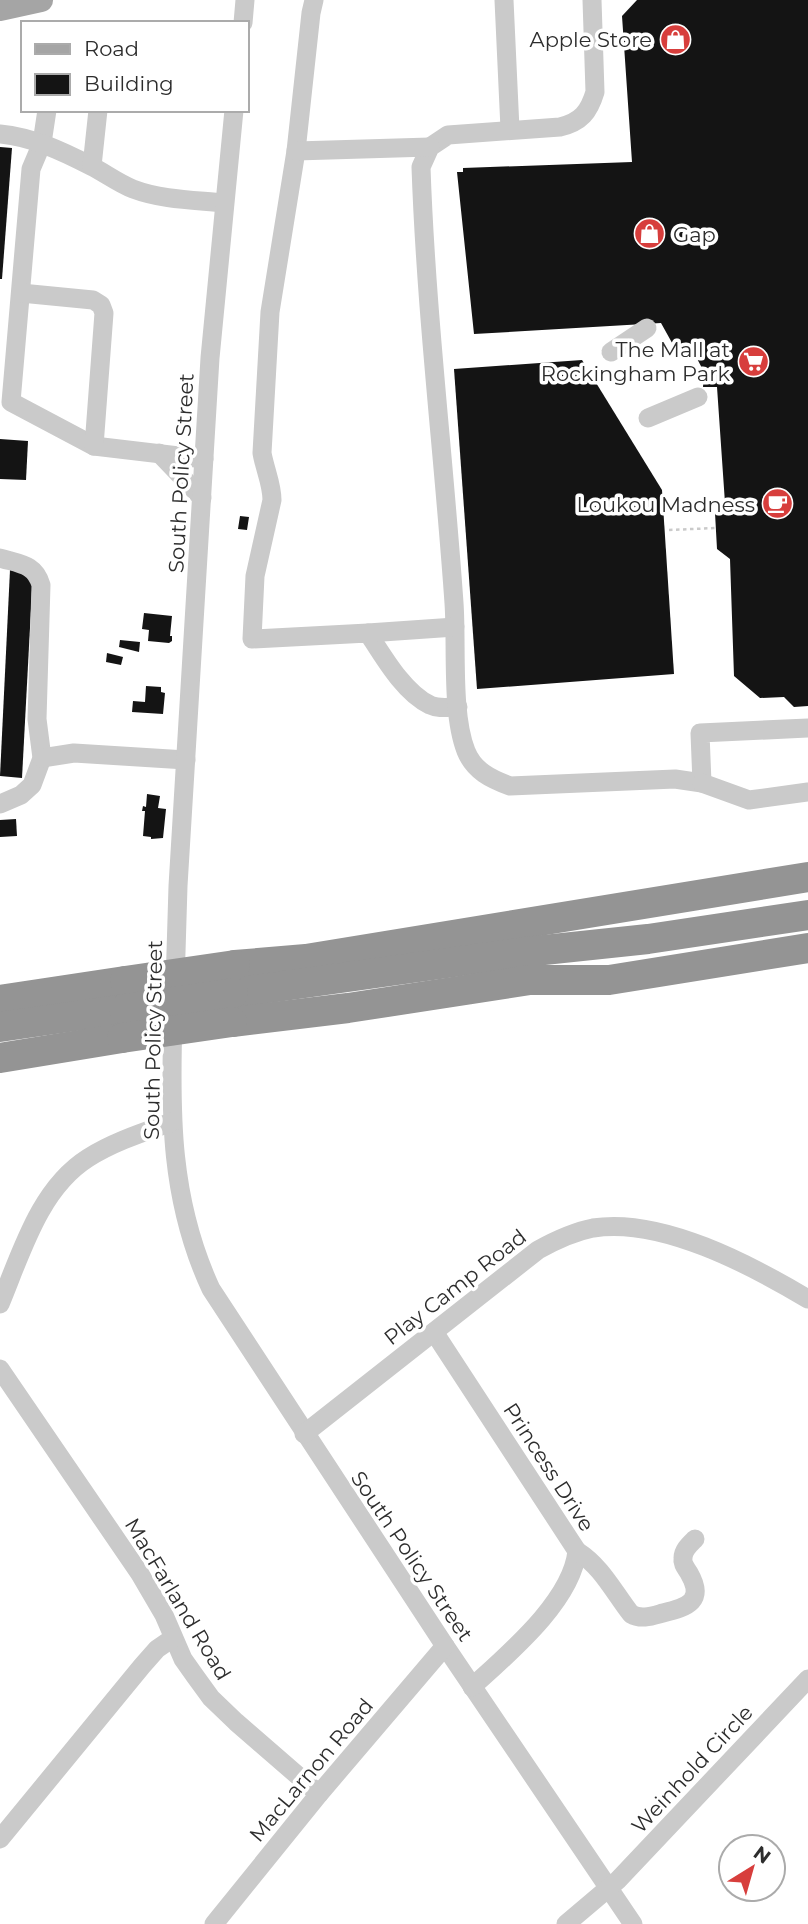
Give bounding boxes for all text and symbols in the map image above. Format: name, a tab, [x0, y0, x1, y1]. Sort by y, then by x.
legend	[21, 21, 248, 112]
shop icon: Apple Store	[658, 22, 692, 56]
place label: Apple Store	[530, 27, 652, 52]
text: Road	[84, 36, 139, 61]
text: Building	[84, 71, 174, 96]
shop icon: Gap	[633, 217, 667, 251]
place label: Gap	[673, 222, 716, 247]
place label: The Mall at Rockingham Park	[541, 337, 730, 386]
supermarket icon: The Mall at Rockingham Park	[736, 344, 770, 378]
street label: South Policy Street	[163, 373, 199, 573]
cafe icon: Loukou Madness	[761, 487, 795, 521]
place label: Loukou Madness	[577, 492, 755, 517]
street label: South Policy Street	[139, 940, 167, 1140]
street label: Play Camp Road	[379, 1224, 531, 1350]
street label: Princess Drive	[498, 1398, 600, 1536]
street label: South Policy Street	[346, 1466, 478, 1646]
street label: MacFarland Road	[120, 1513, 236, 1685]
street label: MacLarnon Road	[244, 1693, 378, 1847]
street label: Weinhold Circle	[626, 1700, 758, 1838]
north arrow	[717, 1833, 787, 1903]
text: N	[749, 1841, 775, 1869]

